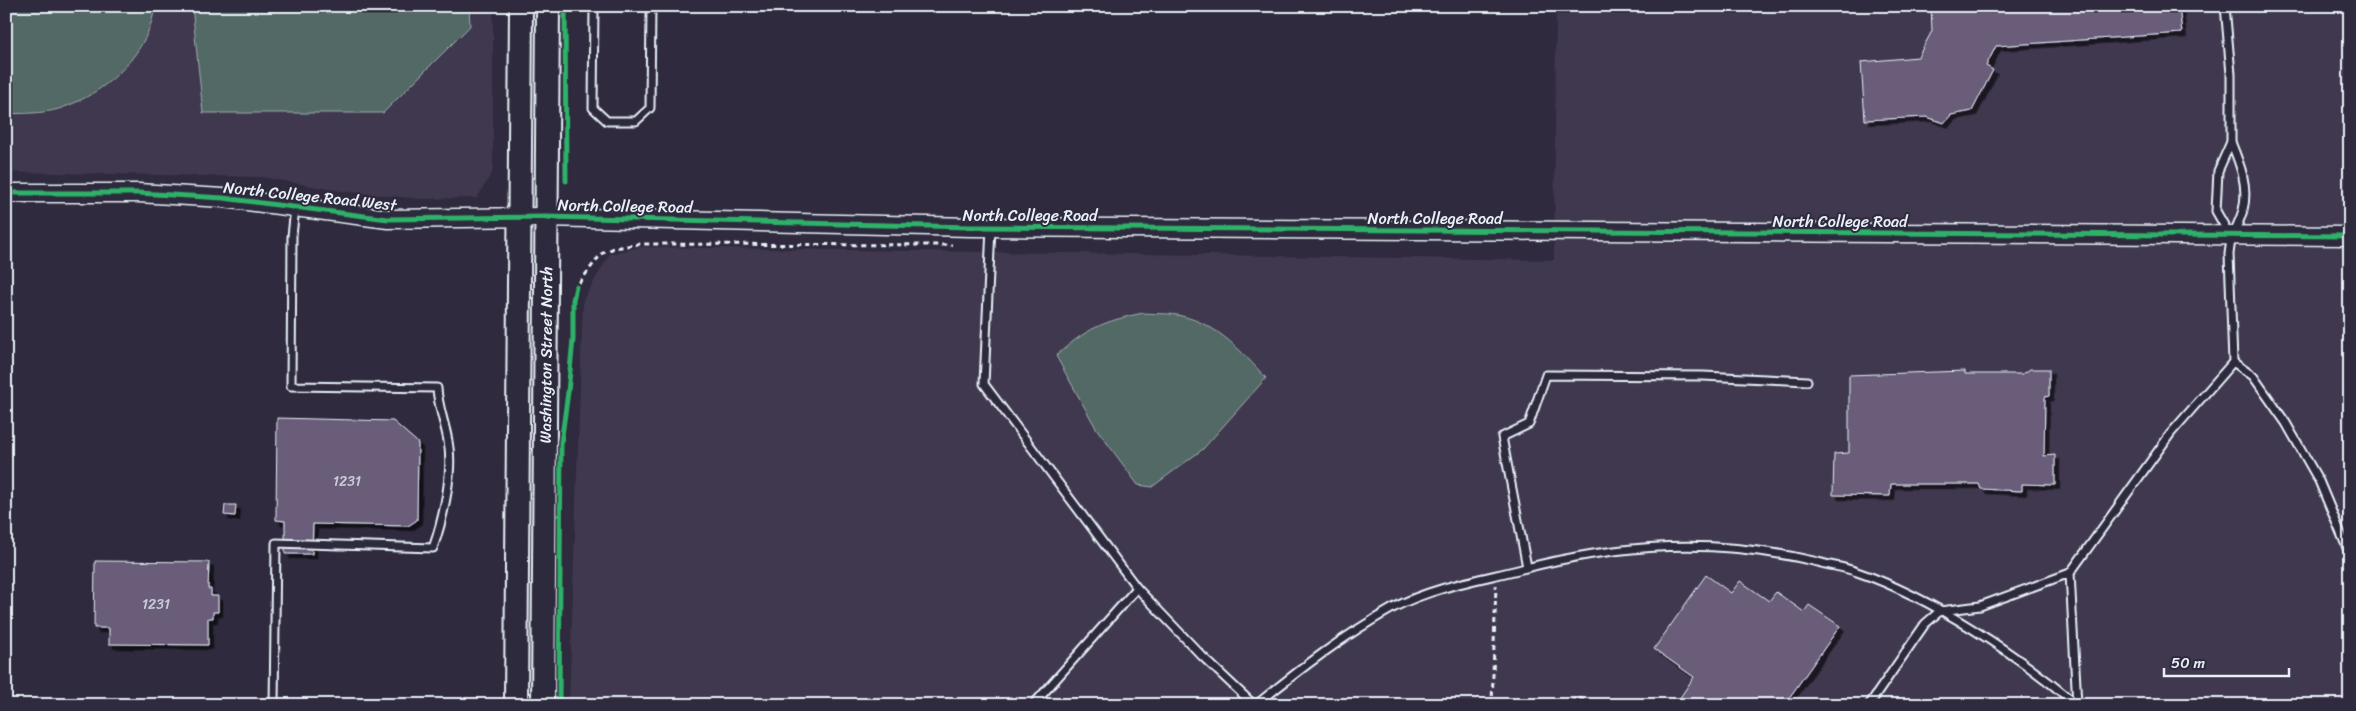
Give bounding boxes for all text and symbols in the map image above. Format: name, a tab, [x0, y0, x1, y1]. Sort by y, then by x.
street label: North College Road West	[222, 172, 398, 220]
street label: North College Road	[557, 190, 694, 222]
street label: North College Road	[962, 201, 1099, 230]
street label: North College Road	[1367, 204, 1504, 233]
street label: North College Road	[1772, 207, 1909, 236]
street label: Washington Street North	[530, 266, 561, 444]
house number: 1231	[333, 469, 361, 494]
house number: 1231	[142, 592, 170, 617]
scale bar	[2164, 646, 2288, 678]
text: 50 m	[2171, 650, 2206, 676]

